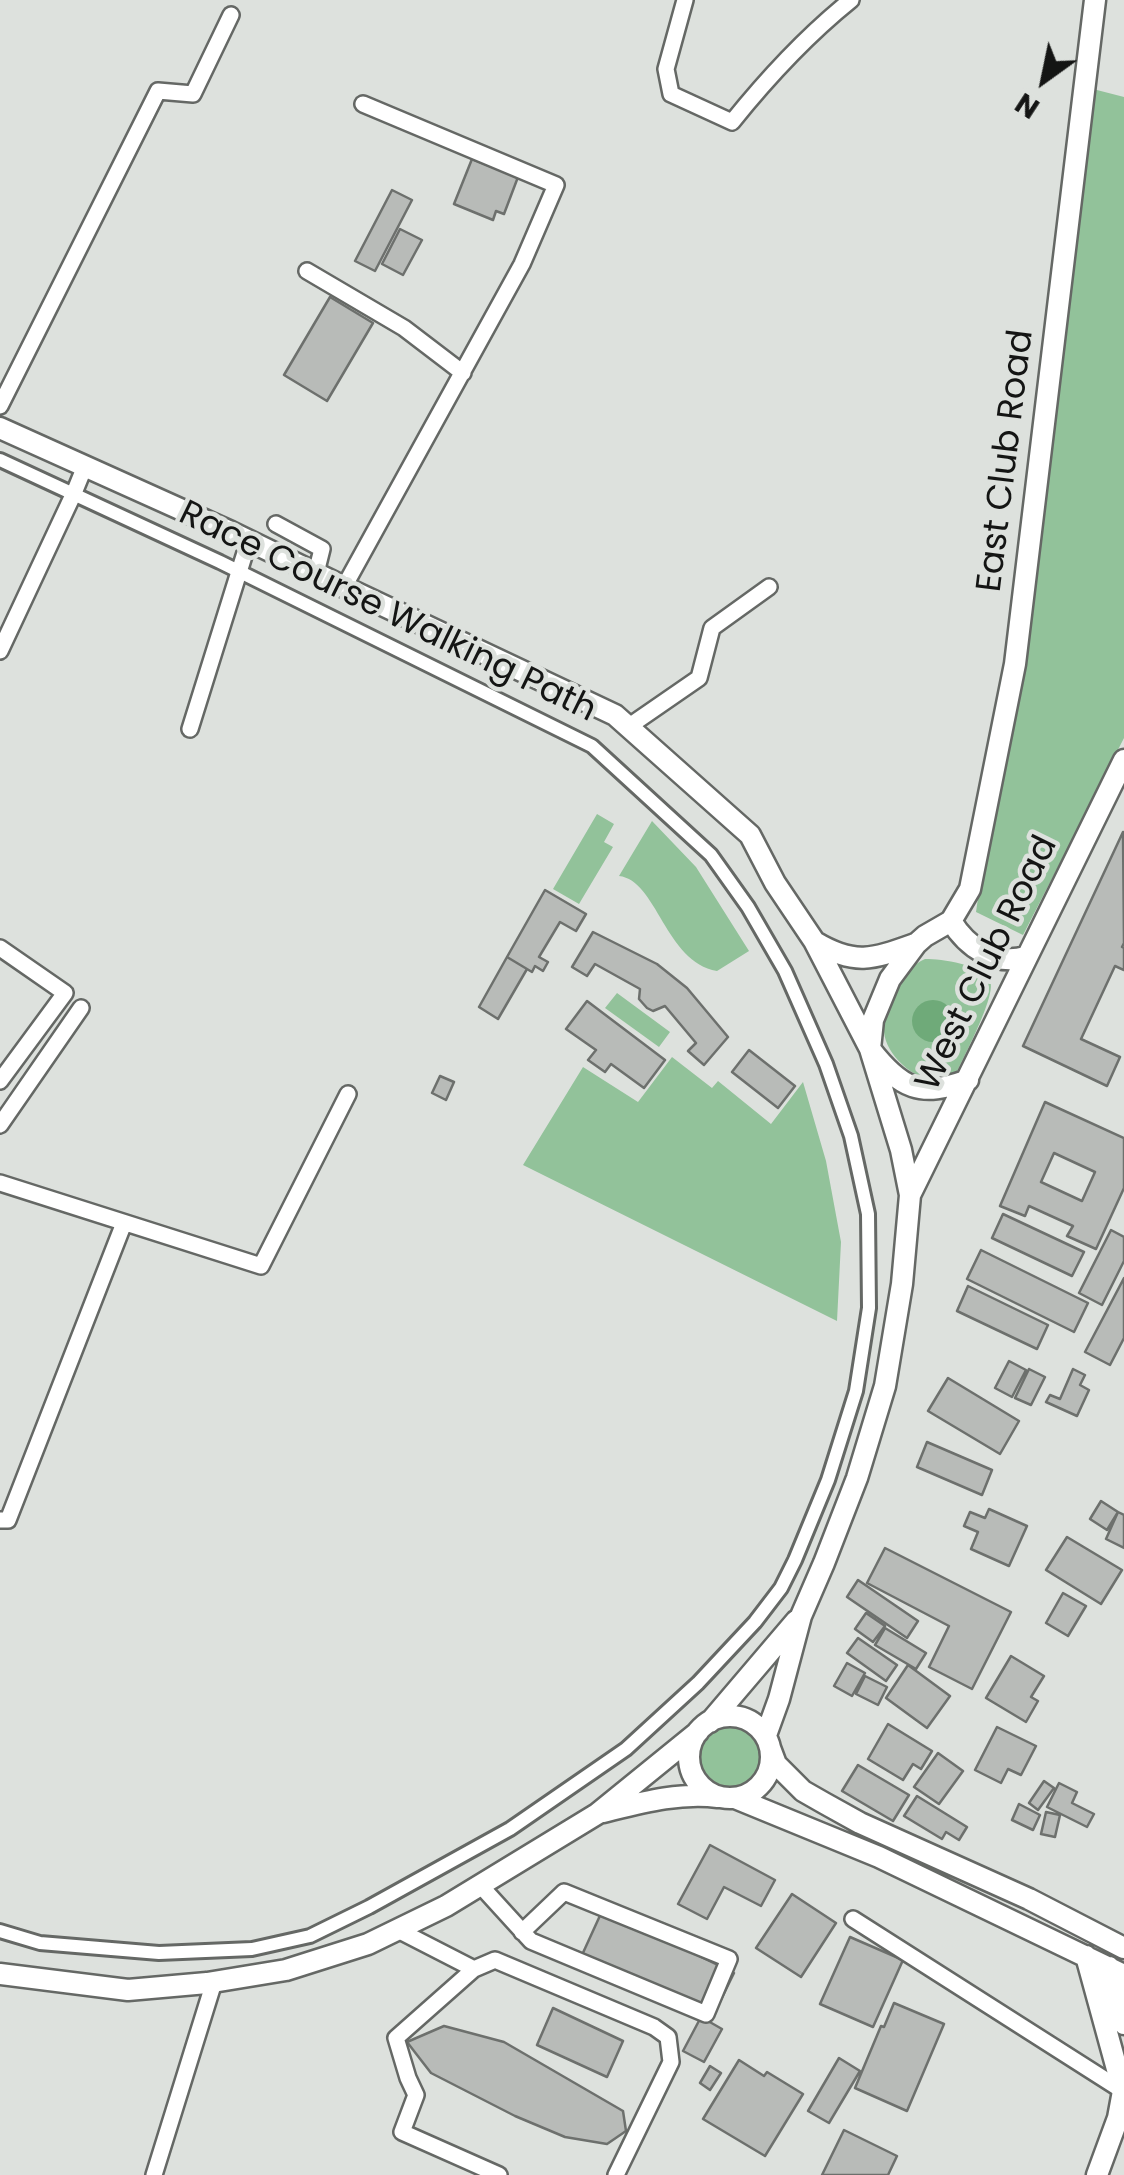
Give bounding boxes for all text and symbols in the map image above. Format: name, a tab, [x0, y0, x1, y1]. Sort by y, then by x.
north arrow	[994, 30, 1094, 130]
text: N	[1008, 83, 1047, 128]
street label: East Club Road	[970, 327, 1044, 595]
street label: Race Course Walking Path	[172, 494, 602, 732]
street label: West Club Road	[908, 830, 1068, 1098]

